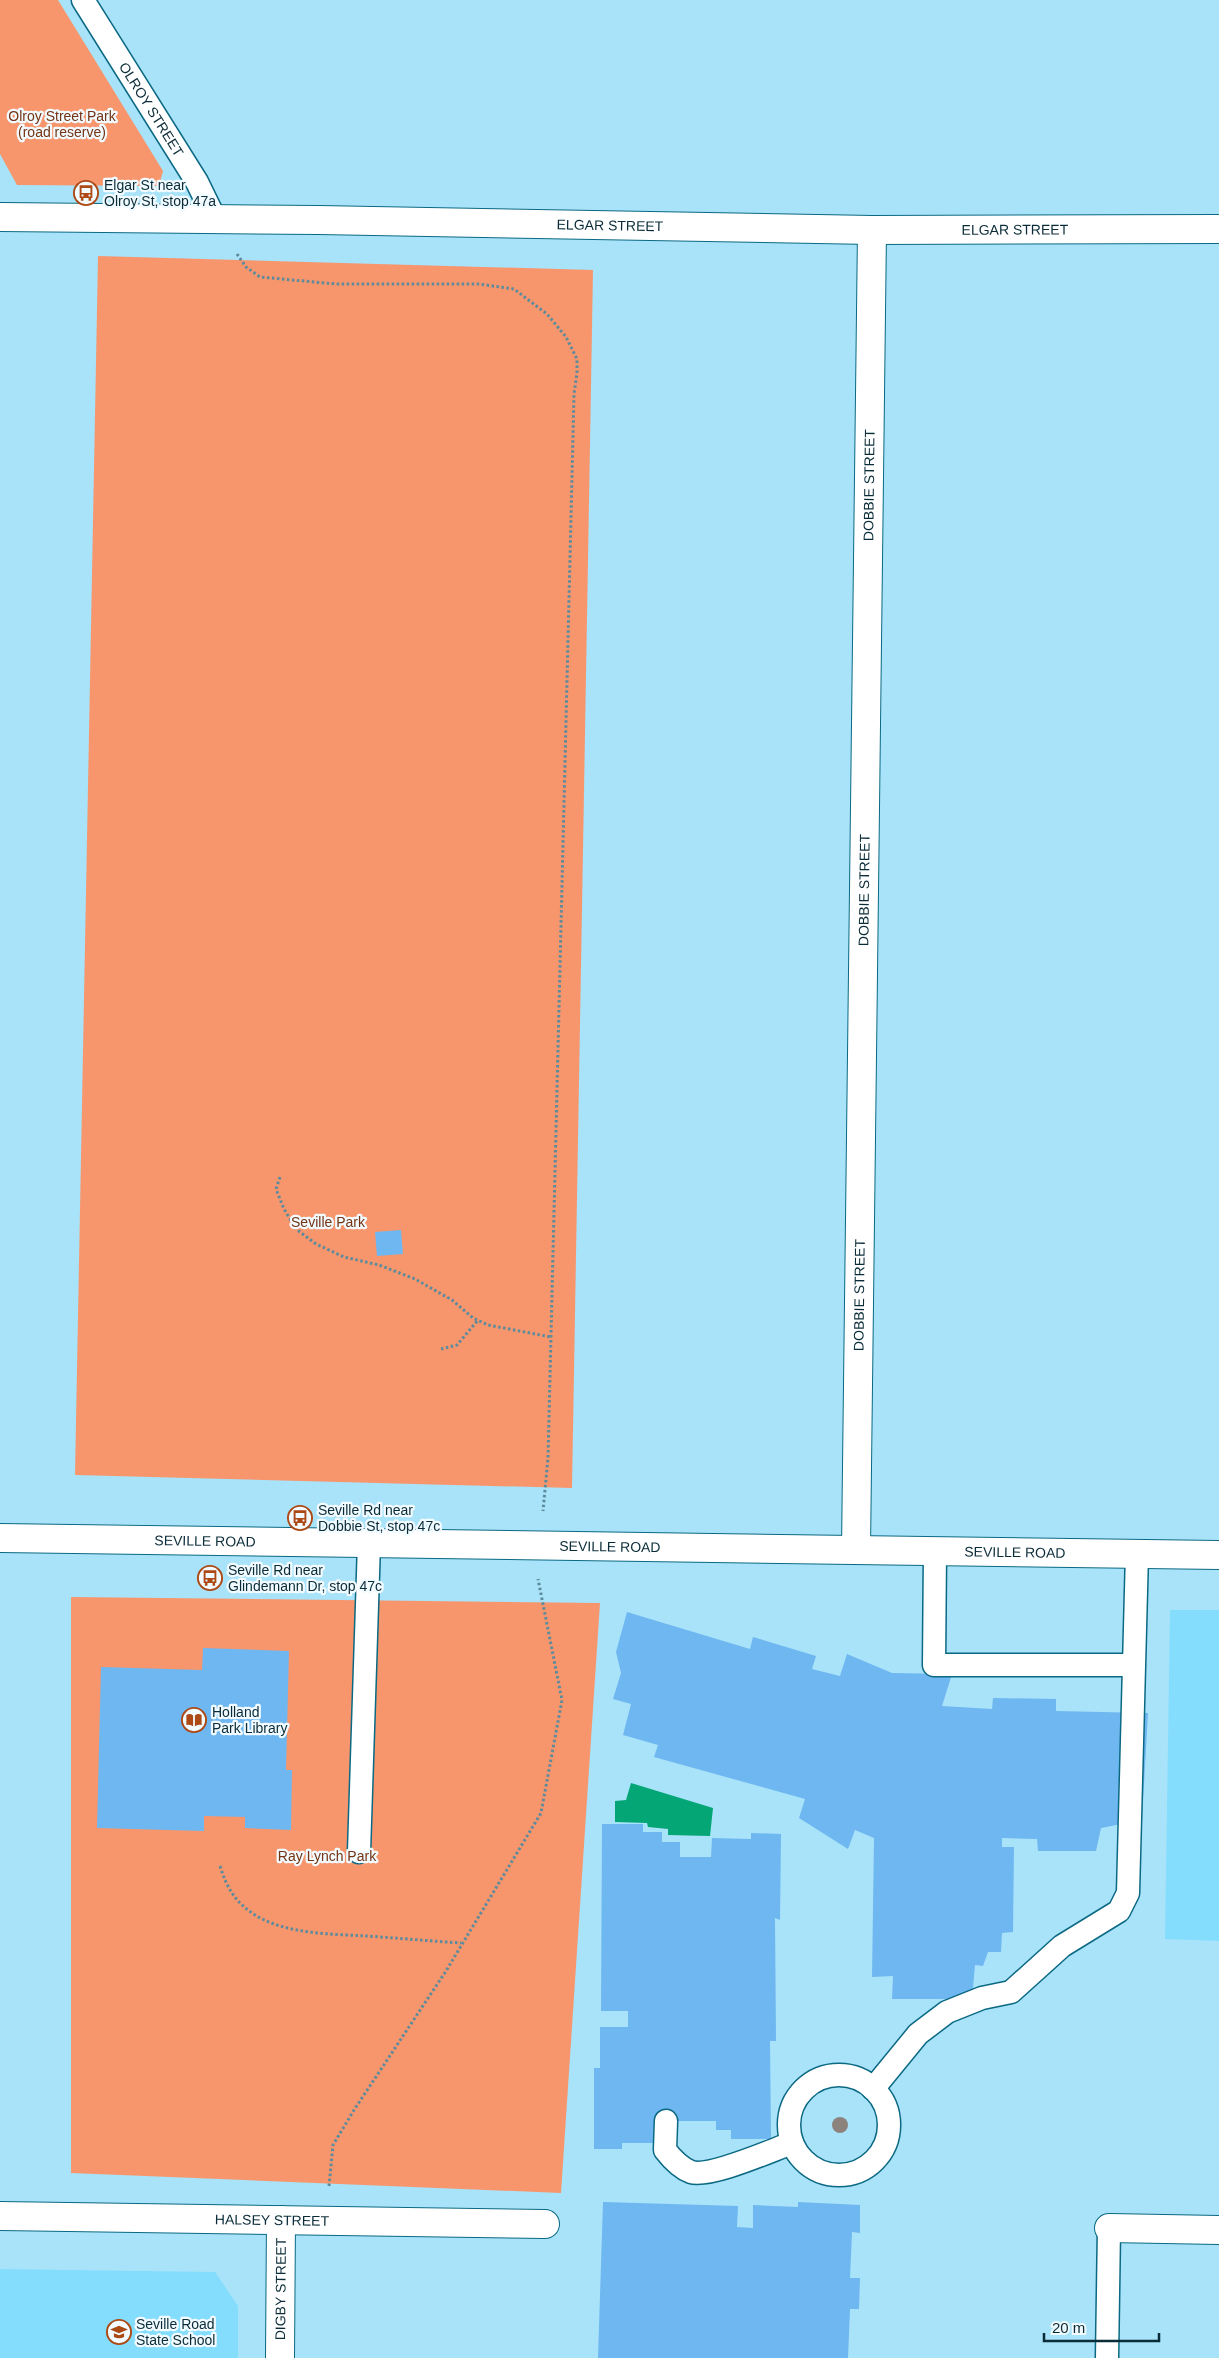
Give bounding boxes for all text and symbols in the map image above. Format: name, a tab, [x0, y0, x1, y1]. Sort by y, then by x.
street label: OLROY STREET	[116, 59, 187, 160]
park label: Olroy Street Park (road reserve)	[8, 108, 117, 140]
place label: Elgar St near Olroy St, stop 47a	[104, 177, 216, 209]
bus stop icon: Elgar St near Olroy St, stop 47a	[73, 180, 99, 206]
street label: ELGAR STREET	[556, 216, 664, 234]
street label: ELGAR STREET	[962, 221, 1069, 238]
street label: DOBBIE STREET	[860, 428, 878, 541]
street label: DOBBIE STREET	[855, 833, 873, 946]
park label: Seville Park	[291, 1214, 366, 1230]
street label: DOBBIE STREET	[850, 1238, 868, 1351]
place label: Seville Rd near Dobbie St, stop 47c	[318, 1502, 440, 1534]
bus stop icon: Seville Rd near Dobbie St, stop 47c	[287, 1505, 313, 1531]
street label: SEVILLE ROAD	[154, 1532, 256, 1550]
street label: SEVILLE ROAD	[559, 1538, 661, 1555]
street label: SEVILLE ROAD	[964, 1543, 1066, 1561]
place label: Seville Rd near Glindemann Dr, stop 47c	[228, 1562, 382, 1594]
bus stop icon: Seville Rd near Glindemann Dr, stop 47c	[197, 1565, 223, 1591]
place label: Holland Park Library	[212, 1704, 287, 1736]
library icon: Holland Park Library	[181, 1707, 207, 1733]
park label: Ray Lynch Park	[278, 1848, 377, 1864]
street label: HALSEY STREET	[215, 2211, 330, 2229]
street label: DIGBY STREET	[272, 2237, 289, 2340]
scale bar	[1044, 2310, 1159, 2342]
place label: Seville Road State School	[136, 2316, 215, 2348]
school or university icon: Seville Road State School	[106, 2319, 132, 2345]
text: 20 m	[1052, 2319, 1085, 2336]

